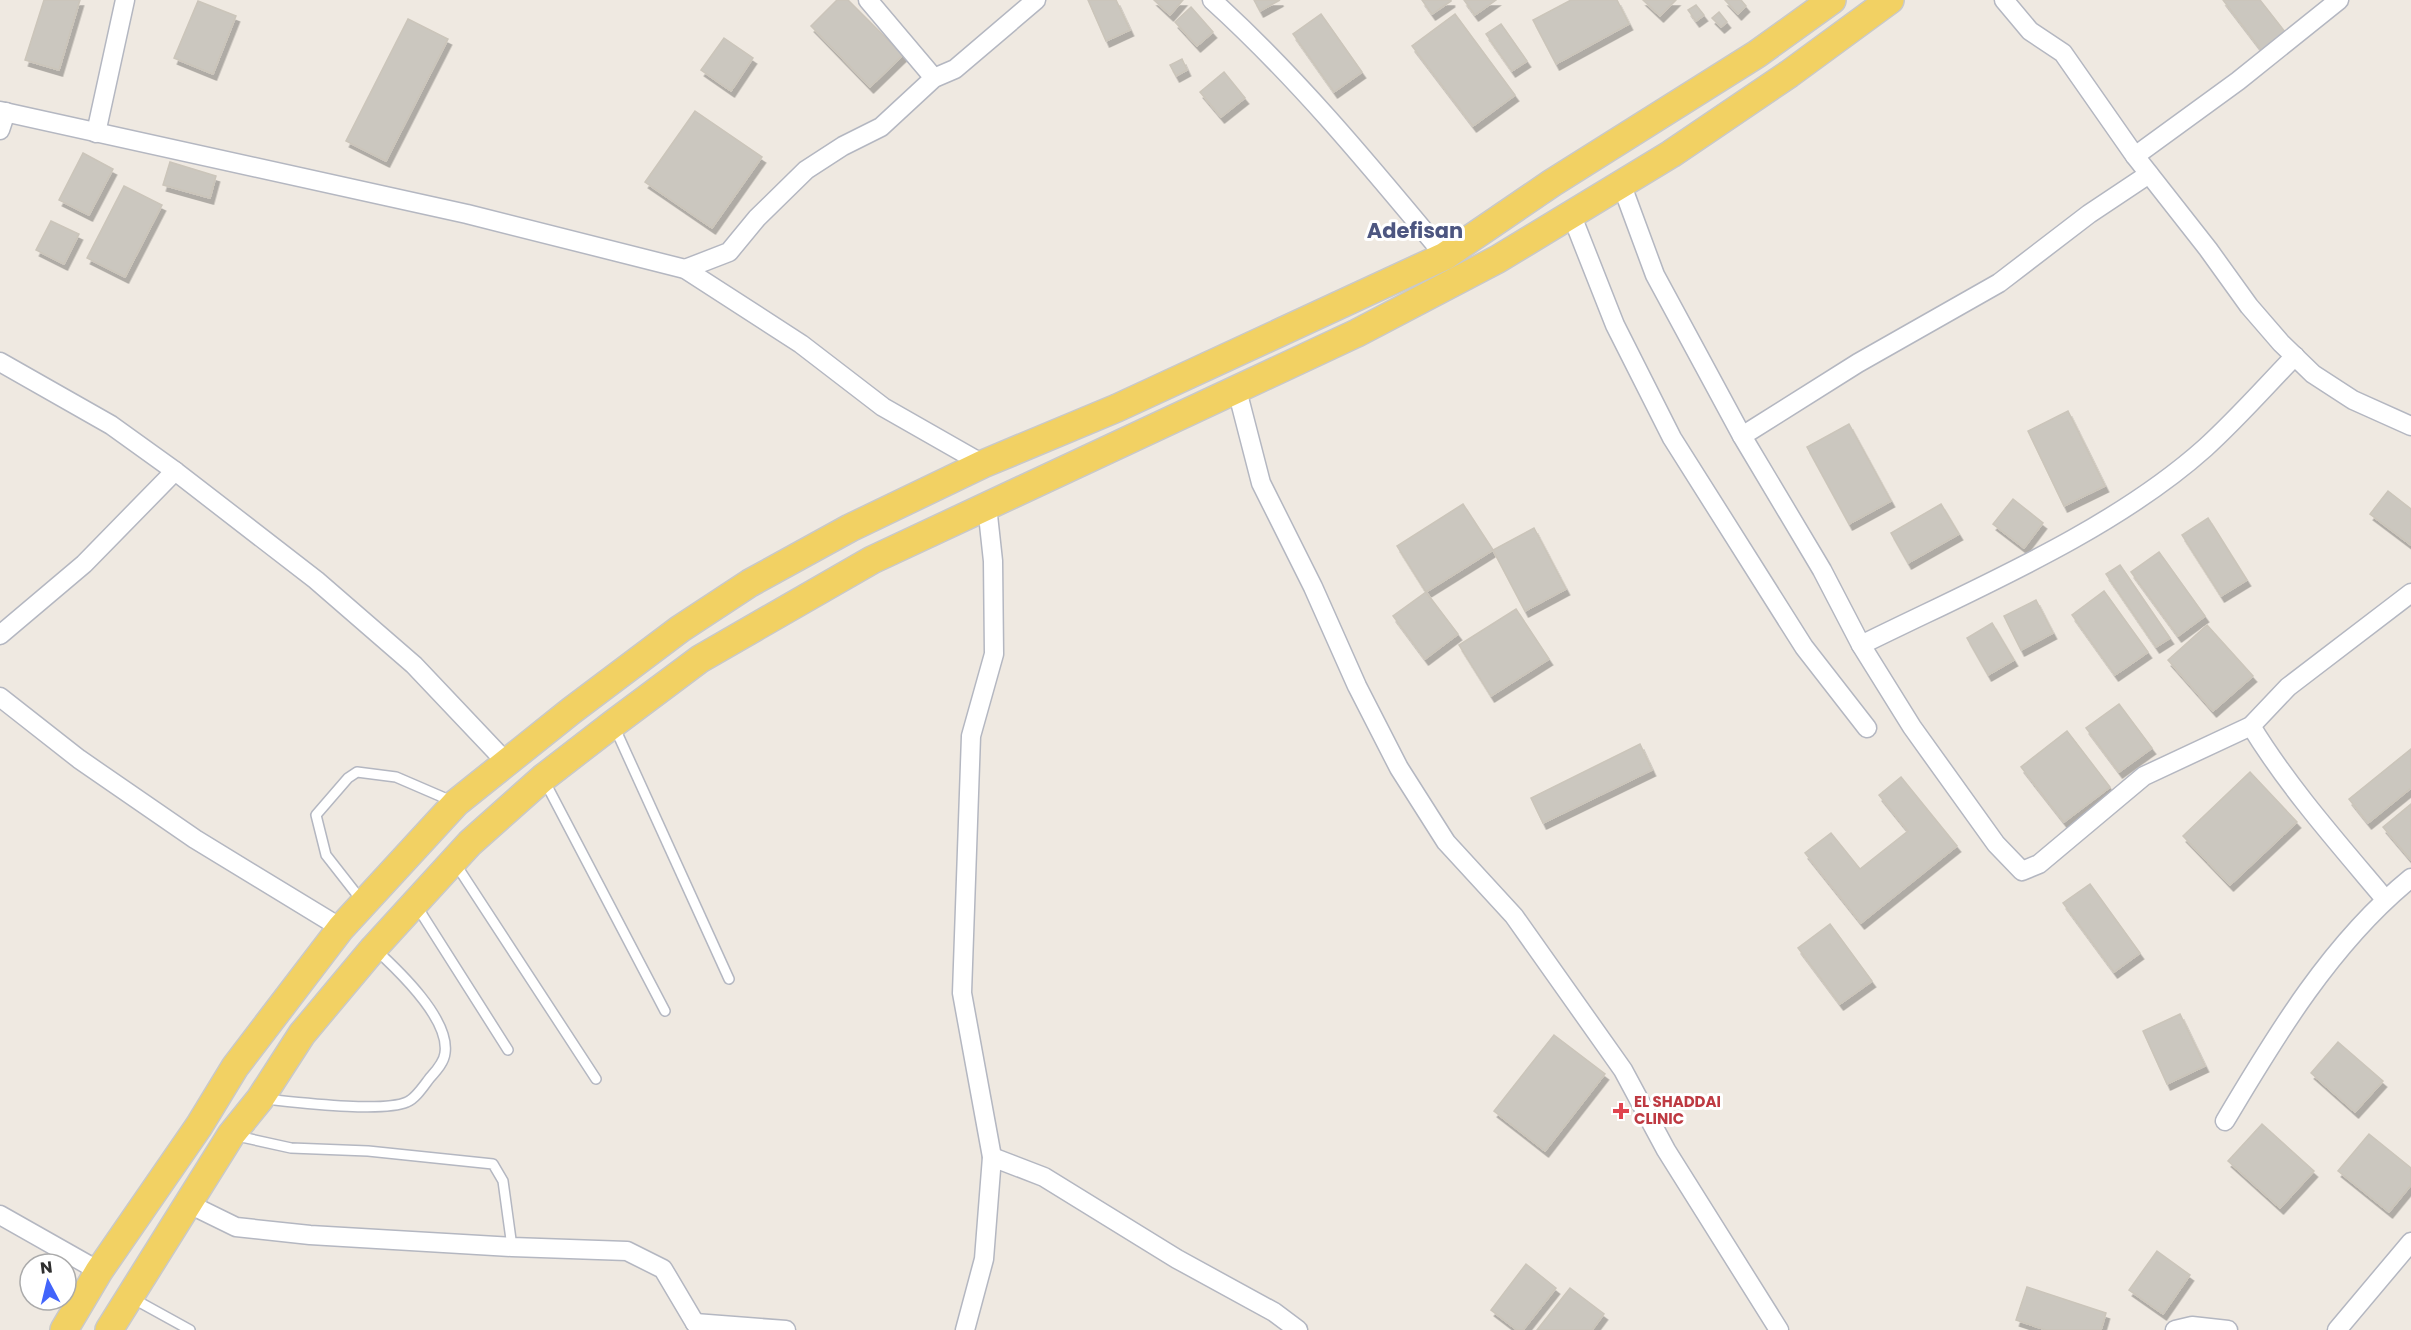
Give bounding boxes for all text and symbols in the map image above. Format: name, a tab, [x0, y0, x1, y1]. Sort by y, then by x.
district label: Adefisan	[1367, 216, 1463, 245]
place label: EL SHADDAI CLINIC	[1634, 1091, 1721, 1129]
marker: EL SHADDAI CLINIC	[1612, 1102, 1630, 1120]
north arrow	[18, 1252, 78, 1312]
text: N	[39, 1255, 54, 1280]

